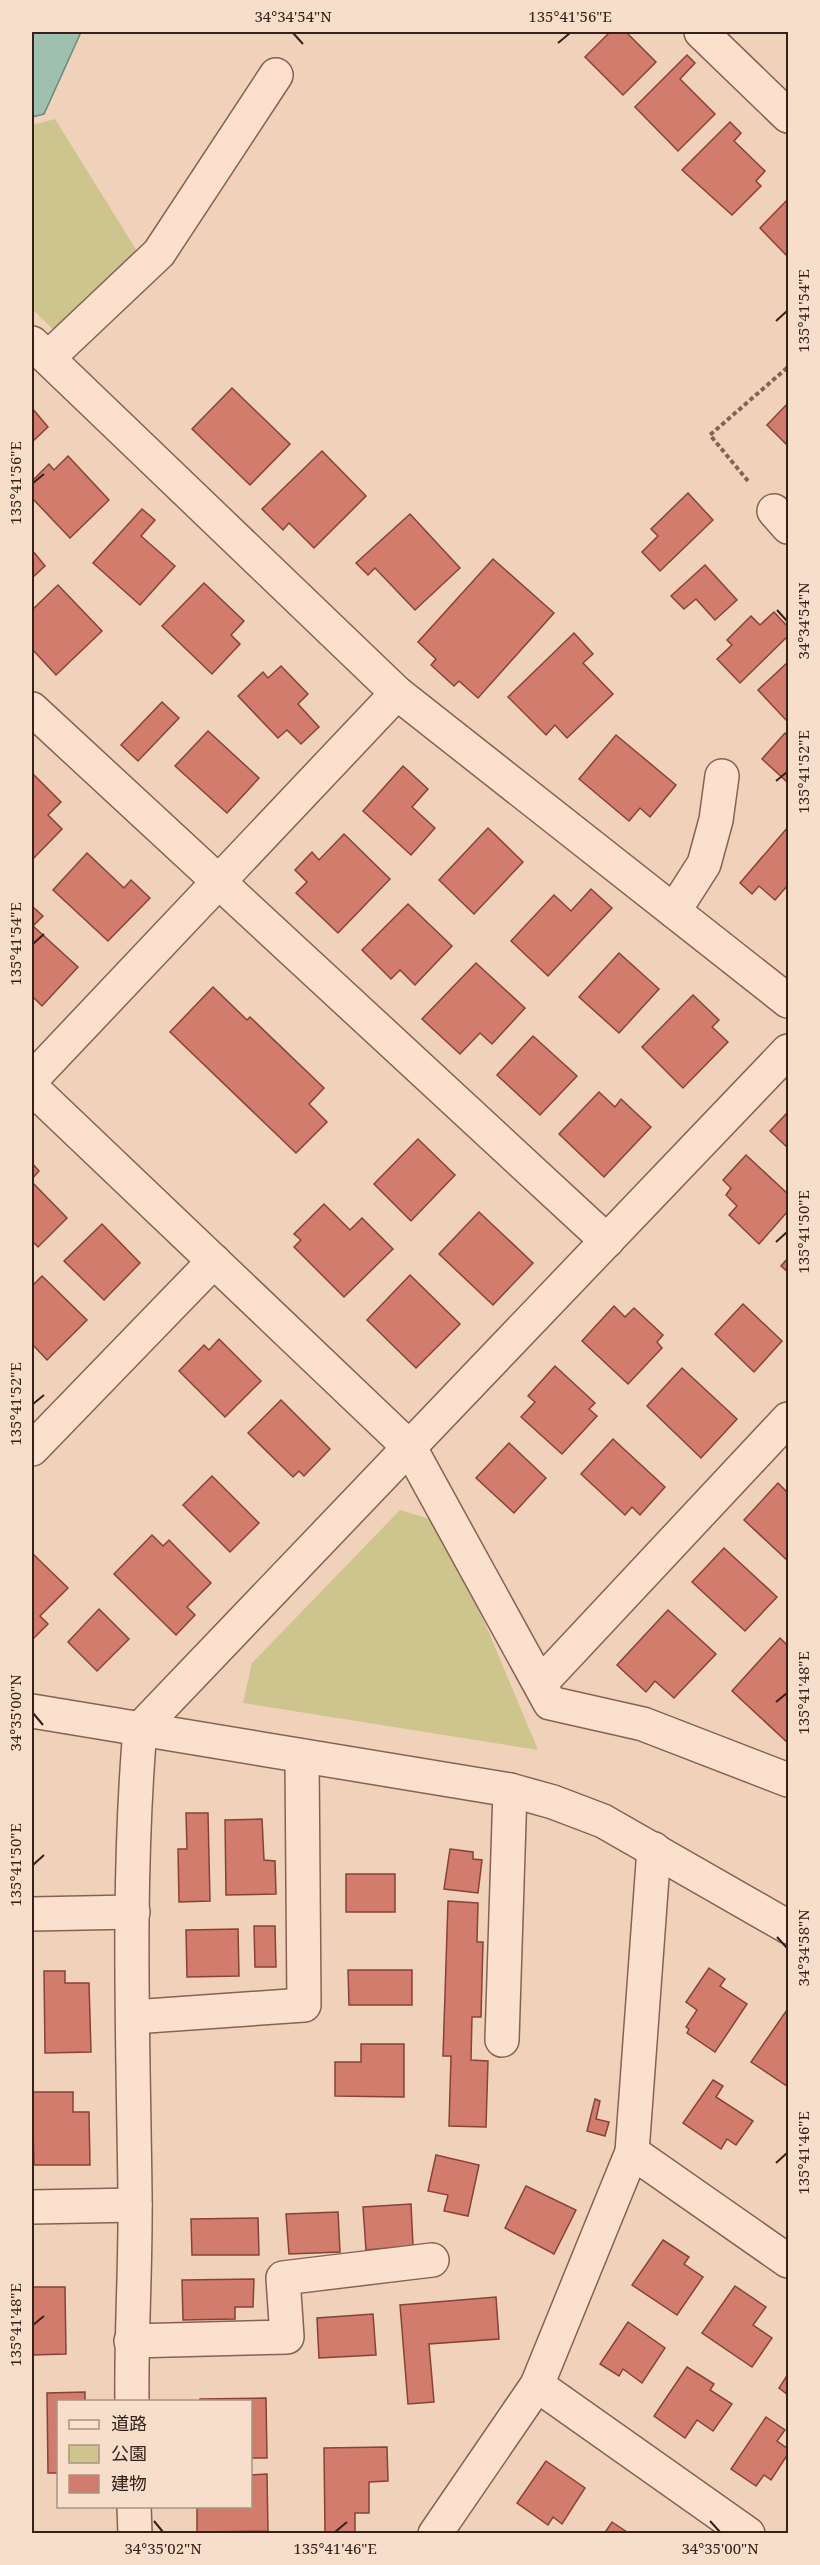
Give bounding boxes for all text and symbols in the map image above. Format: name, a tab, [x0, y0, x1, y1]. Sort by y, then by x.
text: 34°34'54"N	[254, 6, 332, 26]
text: 135°41'56"E	[528, 6, 612, 26]
text: 135°41'54"E	[793, 269, 813, 353]
text: 135°41'56"E	[5, 441, 25, 525]
text: 34°34'54"N	[793, 582, 813, 660]
text: 135°41'52"E	[793, 730, 813, 814]
text: 135°41'54"E	[5, 902, 25, 986]
text: 135°41'50"E	[793, 1190, 813, 1274]
text: 135°41'52"E	[5, 1362, 25, 1446]
text: 135°41'48"E	[793, 1651, 813, 1735]
text: 34°35'00"N	[5, 1674, 25, 1752]
text: 135°41'50"E	[5, 1823, 25, 1907]
text: 34°34'58"N	[793, 1909, 813, 1987]
text: 135°41'46"E	[793, 2111, 813, 2195]
text: 135°41'48"E	[5, 2283, 25, 2367]
legend	[57, 2400, 252, 2508]
text: 道路	[111, 2411, 147, 2435]
text: 公園	[111, 2441, 147, 2465]
text: 建物	[111, 2471, 147, 2495]
text: 34°35'02"N	[124, 2538, 202, 2558]
text: 135°41'46"E	[293, 2538, 377, 2558]
text: 34°35'00"N	[681, 2538, 759, 2558]

